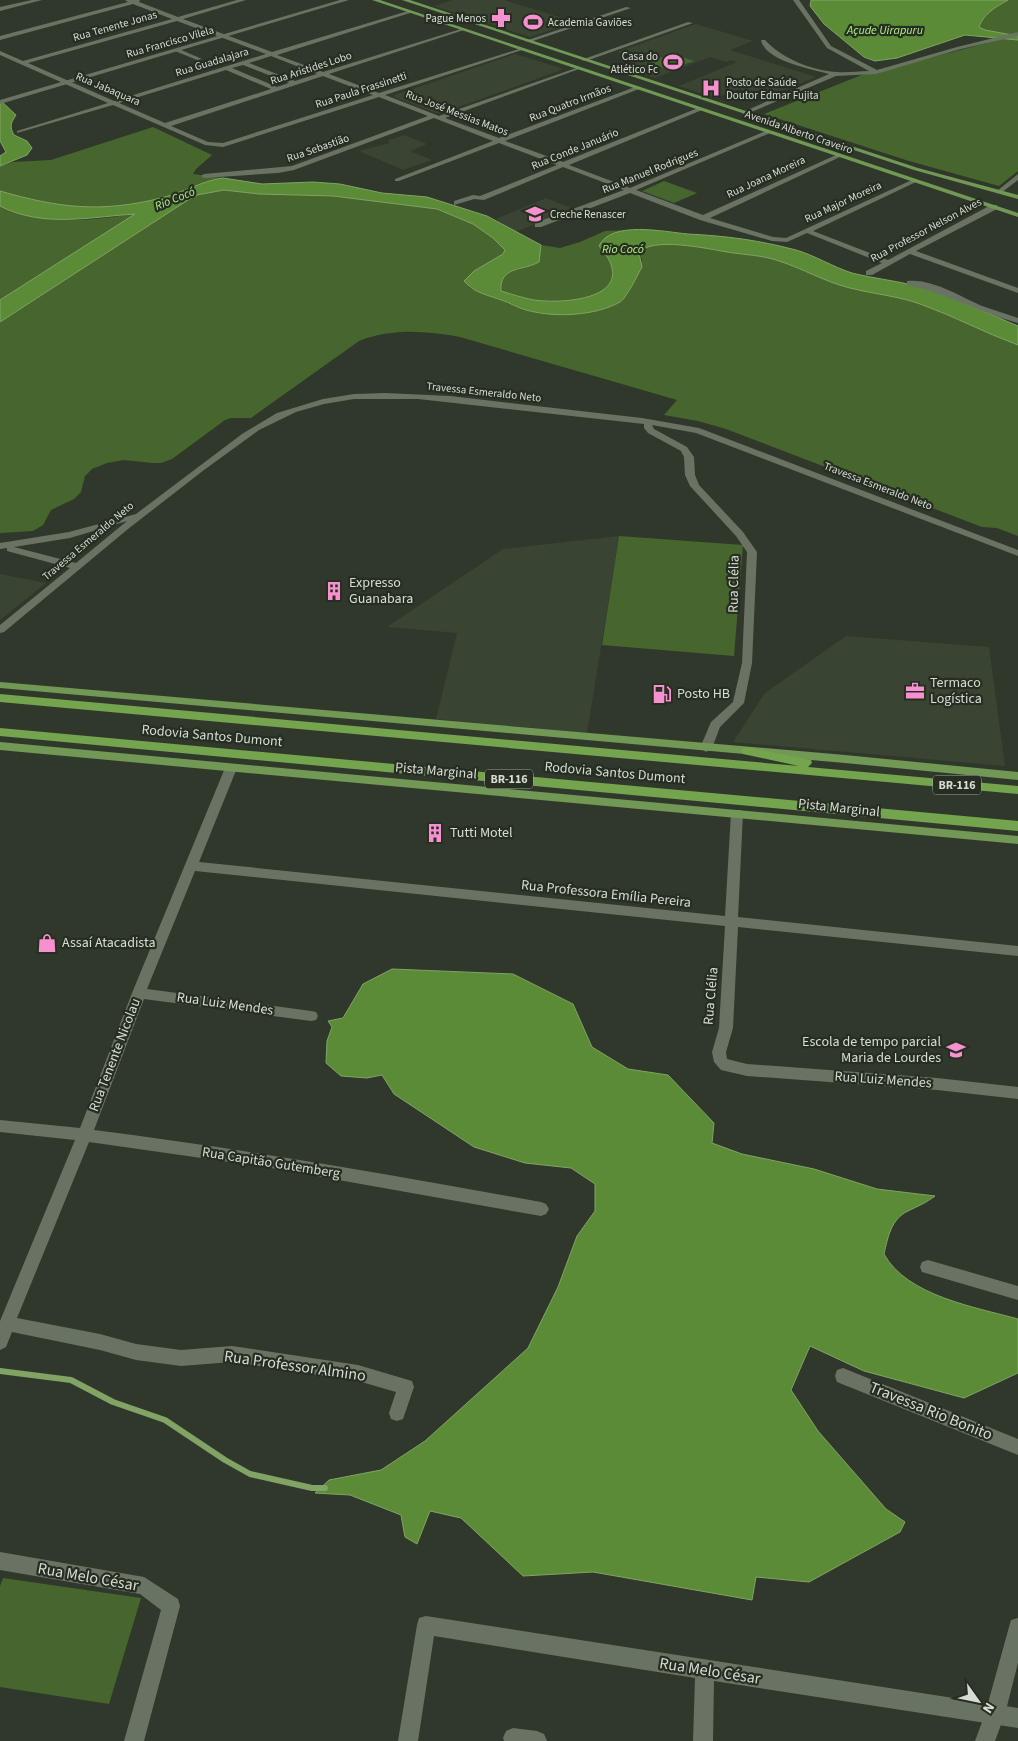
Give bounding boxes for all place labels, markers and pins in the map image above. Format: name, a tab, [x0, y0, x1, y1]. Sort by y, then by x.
pharmacy icon: Pague Menos	[490, 7, 512, 29]
place label: Pague Menos	[425, 11, 486, 26]
sports icon: Academia Gaviões	[522, 11, 544, 33]
place label: Academia Gaviões	[548, 15, 632, 30]
place label: Casa do Atlético Fc	[611, 49, 658, 77]
sports icon: Casa do Atlético Fc	[662, 51, 684, 73]
place label: Posto de Saúde Doutor Edmar Fujita	[726, 75, 818, 103]
hospital icon: Posto de Saúde Doutor Edmar Fujita	[700, 77, 722, 99]
school or university icon: Creche Renascer	[524, 203, 546, 225]
place label: Creche Renascer	[550, 207, 626, 222]
place label: Expresso Guanabara	[349, 573, 413, 609]
building icon: Expresso Guanabara	[323, 580, 345, 602]
place label: Termaco Logística	[930, 673, 982, 709]
office icon: Termaco Logística	[904, 680, 926, 702]
fuel station icon: Posto HB	[651, 683, 673, 705]
place label: Posto HB	[677, 684, 730, 704]
building icon: Tutti Motel	[424, 822, 446, 844]
place label: Tutti Motel	[450, 823, 513, 843]
shop icon: Assaí Atacadista	[36, 932, 58, 954]
place label: Assaí Atacadista	[62, 933, 155, 953]
place label: Escola de tempo parcial Maria de Lourdes	[802, 1032, 941, 1068]
school or university icon: Escola de tempo parcial Maria de Lourdes	[945, 1039, 967, 1061]

